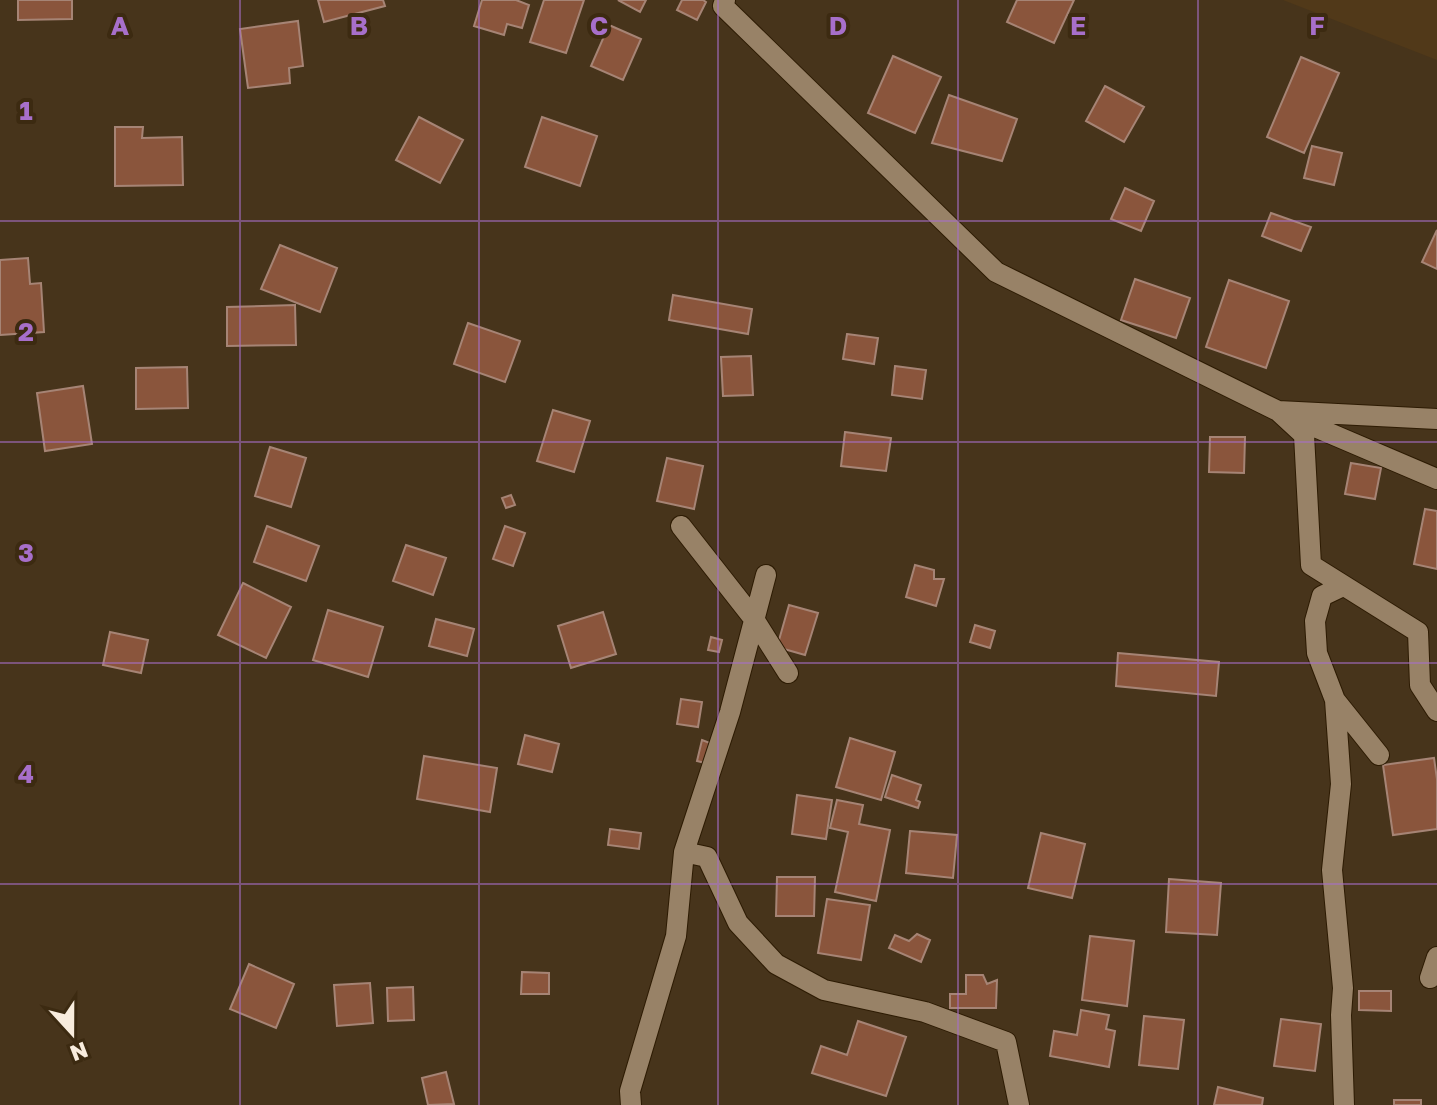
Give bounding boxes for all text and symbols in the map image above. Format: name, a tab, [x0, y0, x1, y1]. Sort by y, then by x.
text: A	[111, 10, 130, 41]
text: B	[350, 10, 368, 41]
text: C	[590, 10, 608, 41]
text: D	[829, 10, 847, 41]
text: E	[1070, 10, 1086, 41]
text: F	[1309, 10, 1325, 41]
text: 1	[19, 95, 33, 126]
text: 2	[18, 316, 34, 347]
text: 3	[18, 537, 34, 568]
text: 4	[18, 758, 34, 789]
north arrow	[32, 993, 112, 1073]
text: N	[67, 1037, 92, 1068]

